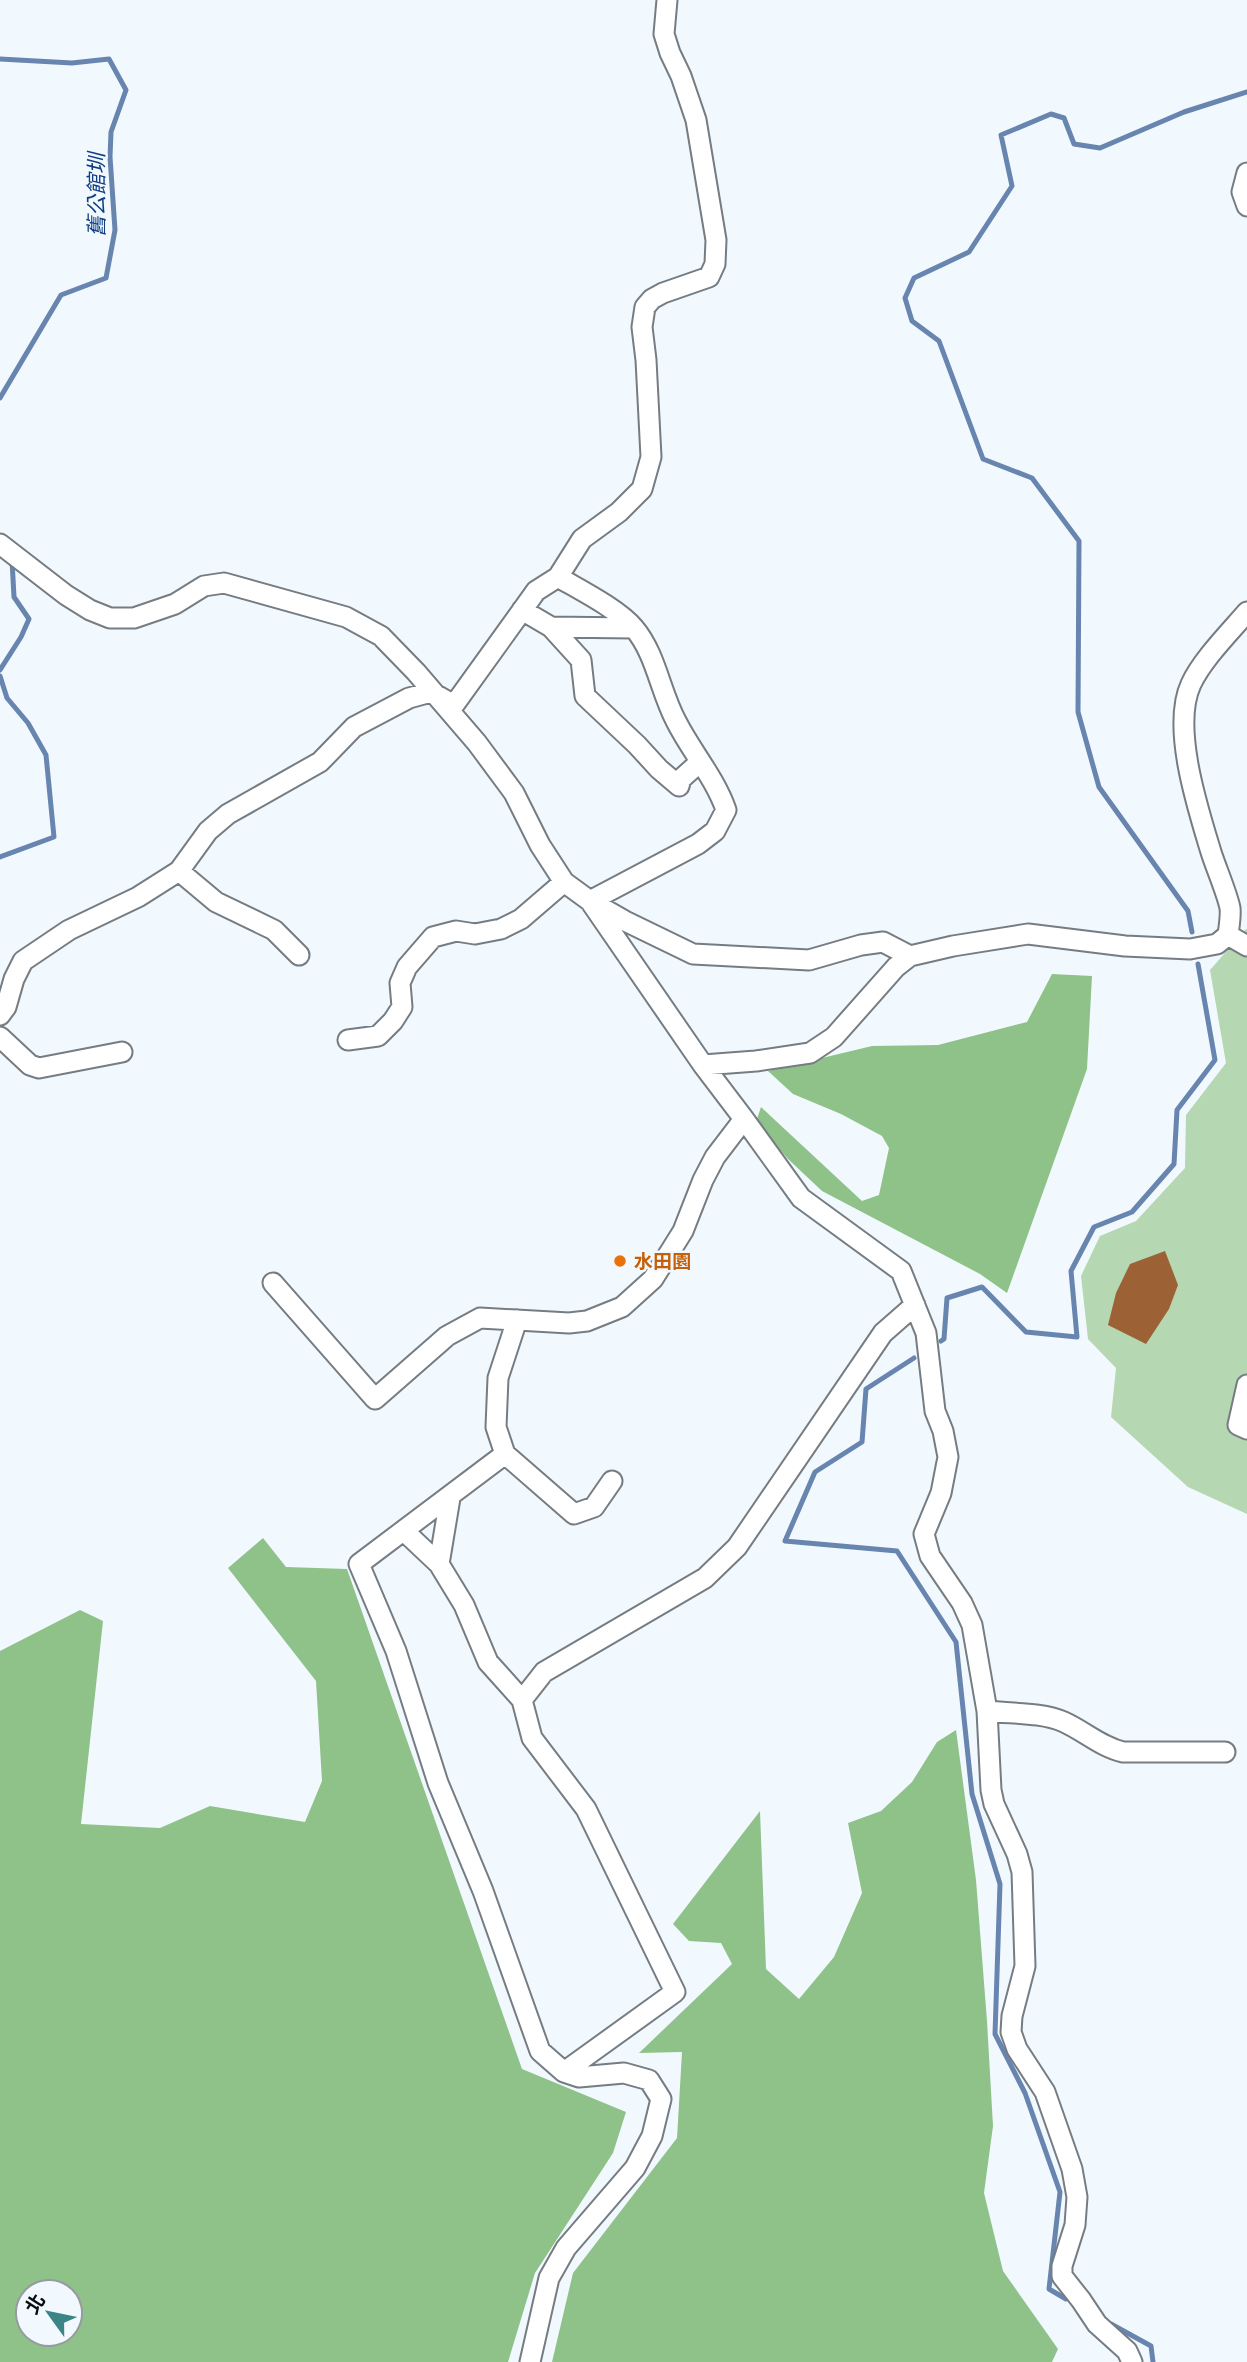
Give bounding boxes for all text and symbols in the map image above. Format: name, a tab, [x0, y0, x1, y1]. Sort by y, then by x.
water label: 舊公館圳	[82, 150, 111, 237]
place label: 水田園	[634, 1248, 691, 1274]
marker: 水田園	[612, 1253, 628, 1269]
north arrow	[14, 2278, 84, 2348]
text: 北	[19, 2289, 51, 2319]

